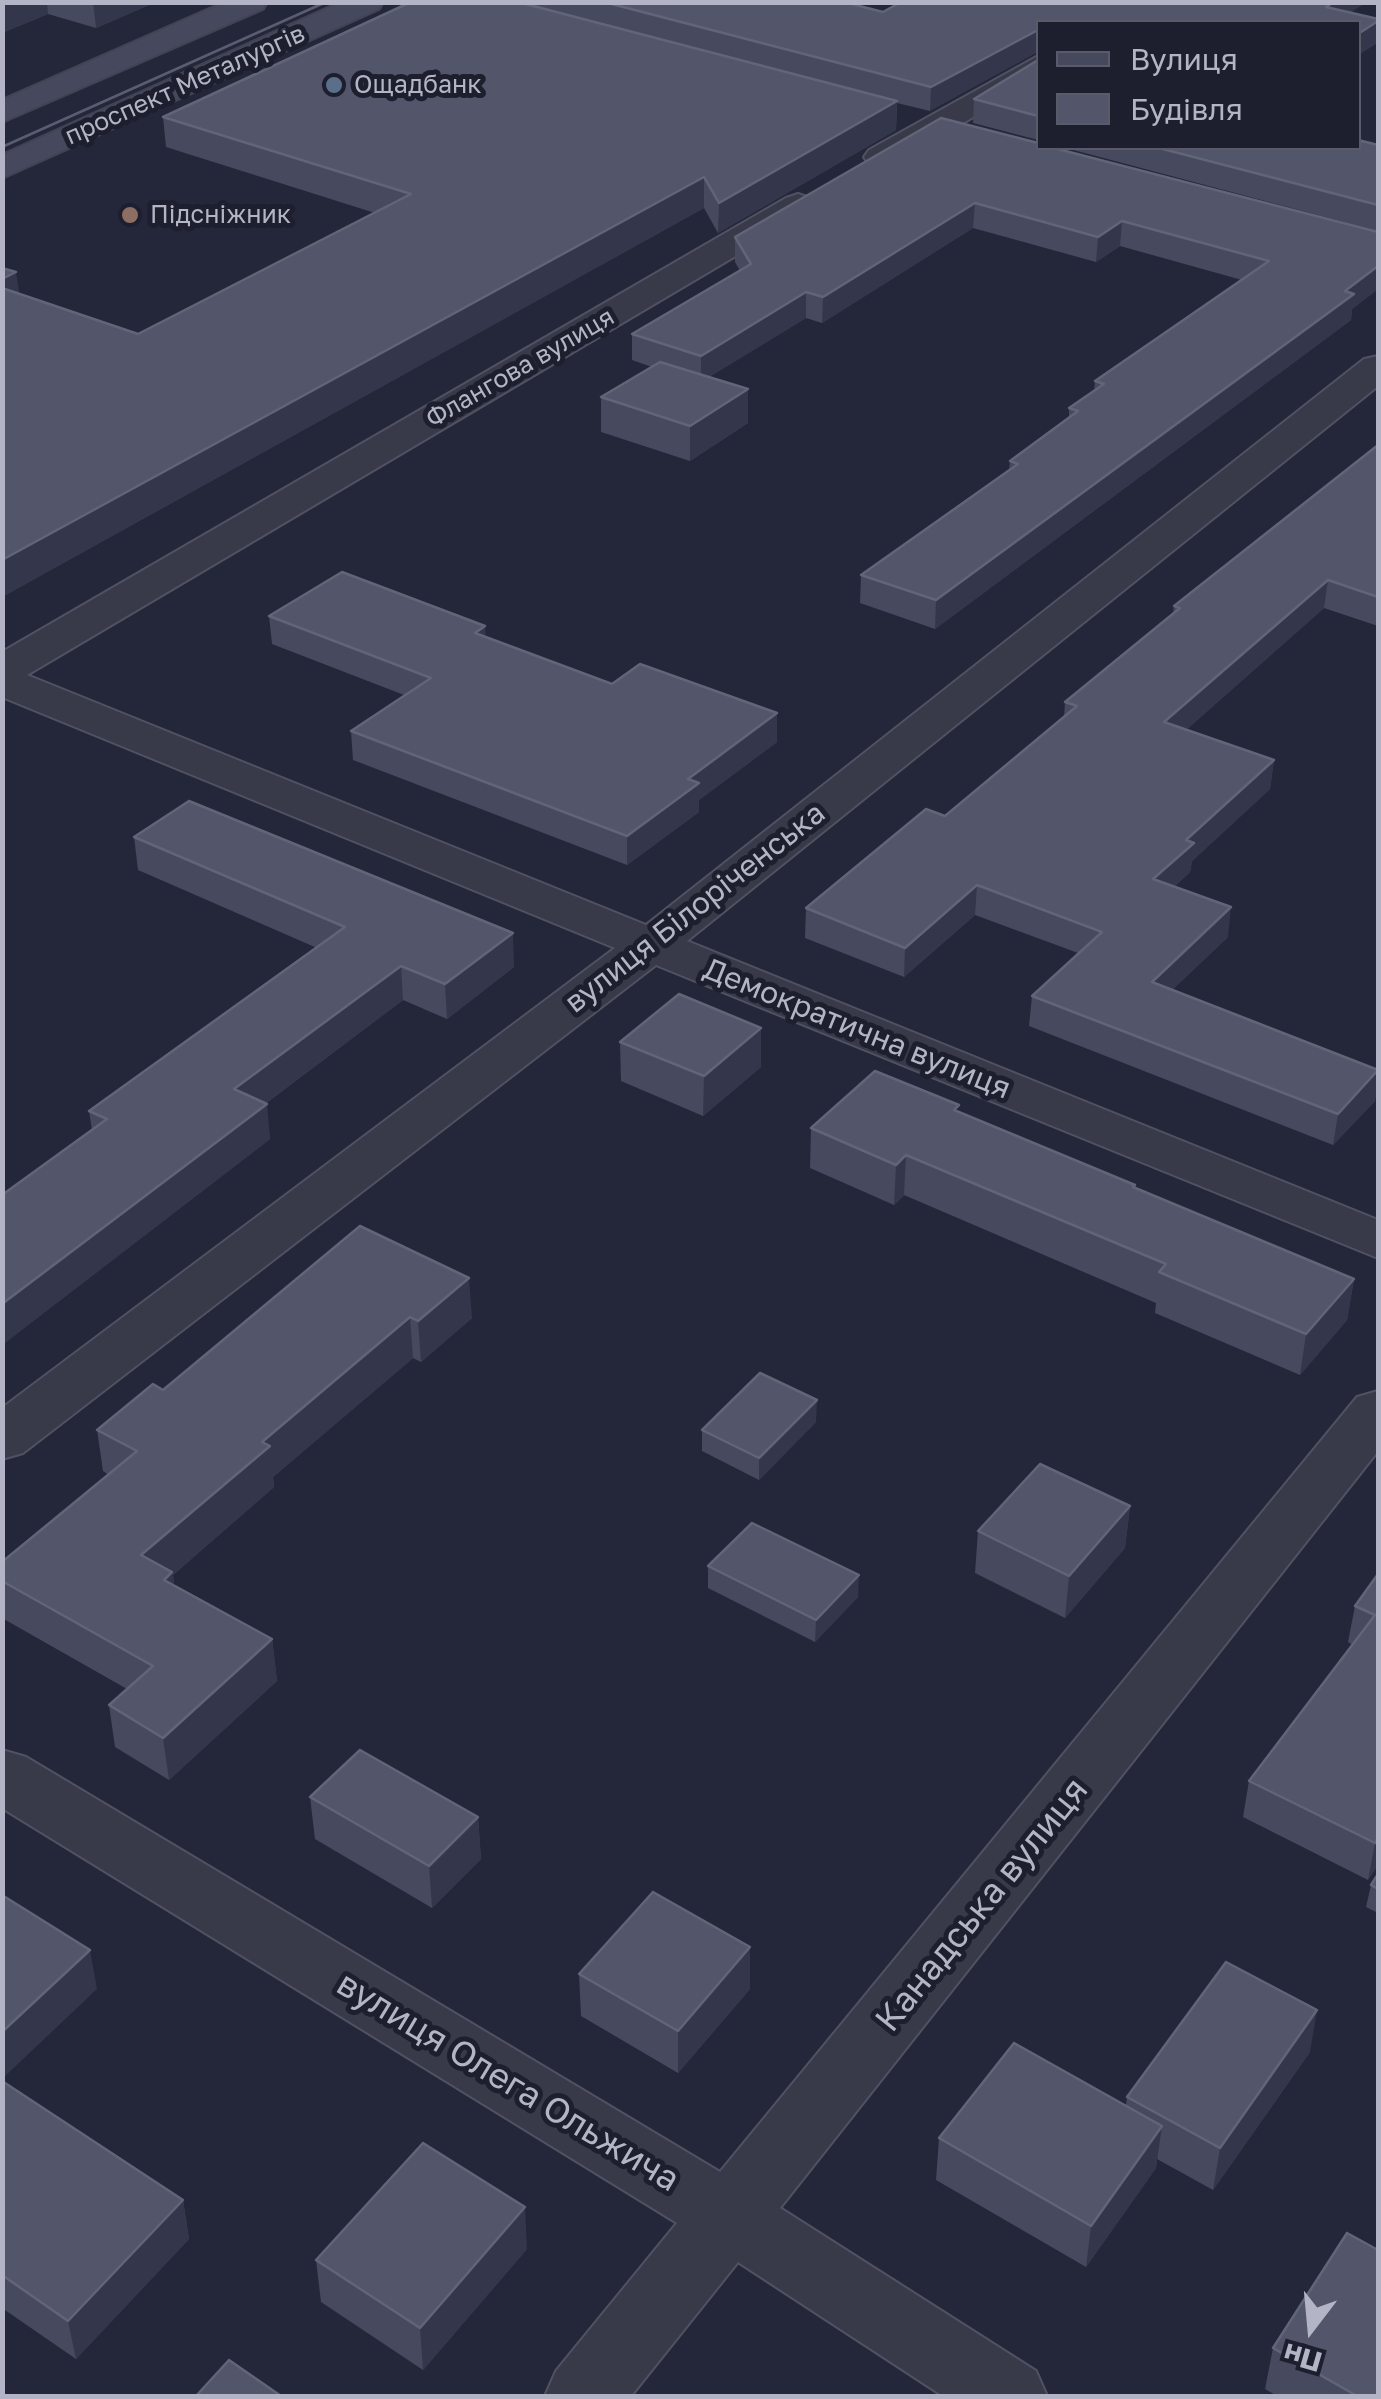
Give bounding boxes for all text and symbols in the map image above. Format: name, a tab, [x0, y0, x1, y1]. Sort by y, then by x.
street label: проспект Металургів	[60, 19, 310, 151]
legend	[1036, 20, 1361, 150]
text: Вулиця	[1130, 41, 1238, 77]
place label: Ощадбанк	[354, 70, 482, 100]
marker: Ощадбанк	[323, 74, 345, 96]
text: Будівля	[1130, 91, 1243, 127]
place label: Підсніжник	[150, 200, 291, 230]
marker: Підсніжник	[119, 204, 141, 226]
street label: Флангова вулиця	[420, 302, 620, 434]
street label: вулиця Білоріченська	[558, 795, 832, 1021]
street label: Демократична вулиця	[698, 951, 1016, 1107]
street label: Канадська вулиця	[867, 1770, 1097, 2040]
street label: вулиця Олега Ольжича	[329, 1963, 687, 2201]
north arrow	[1261, 2279, 1361, 2379]
text: Пн	[1280, 2337, 1325, 2379]

